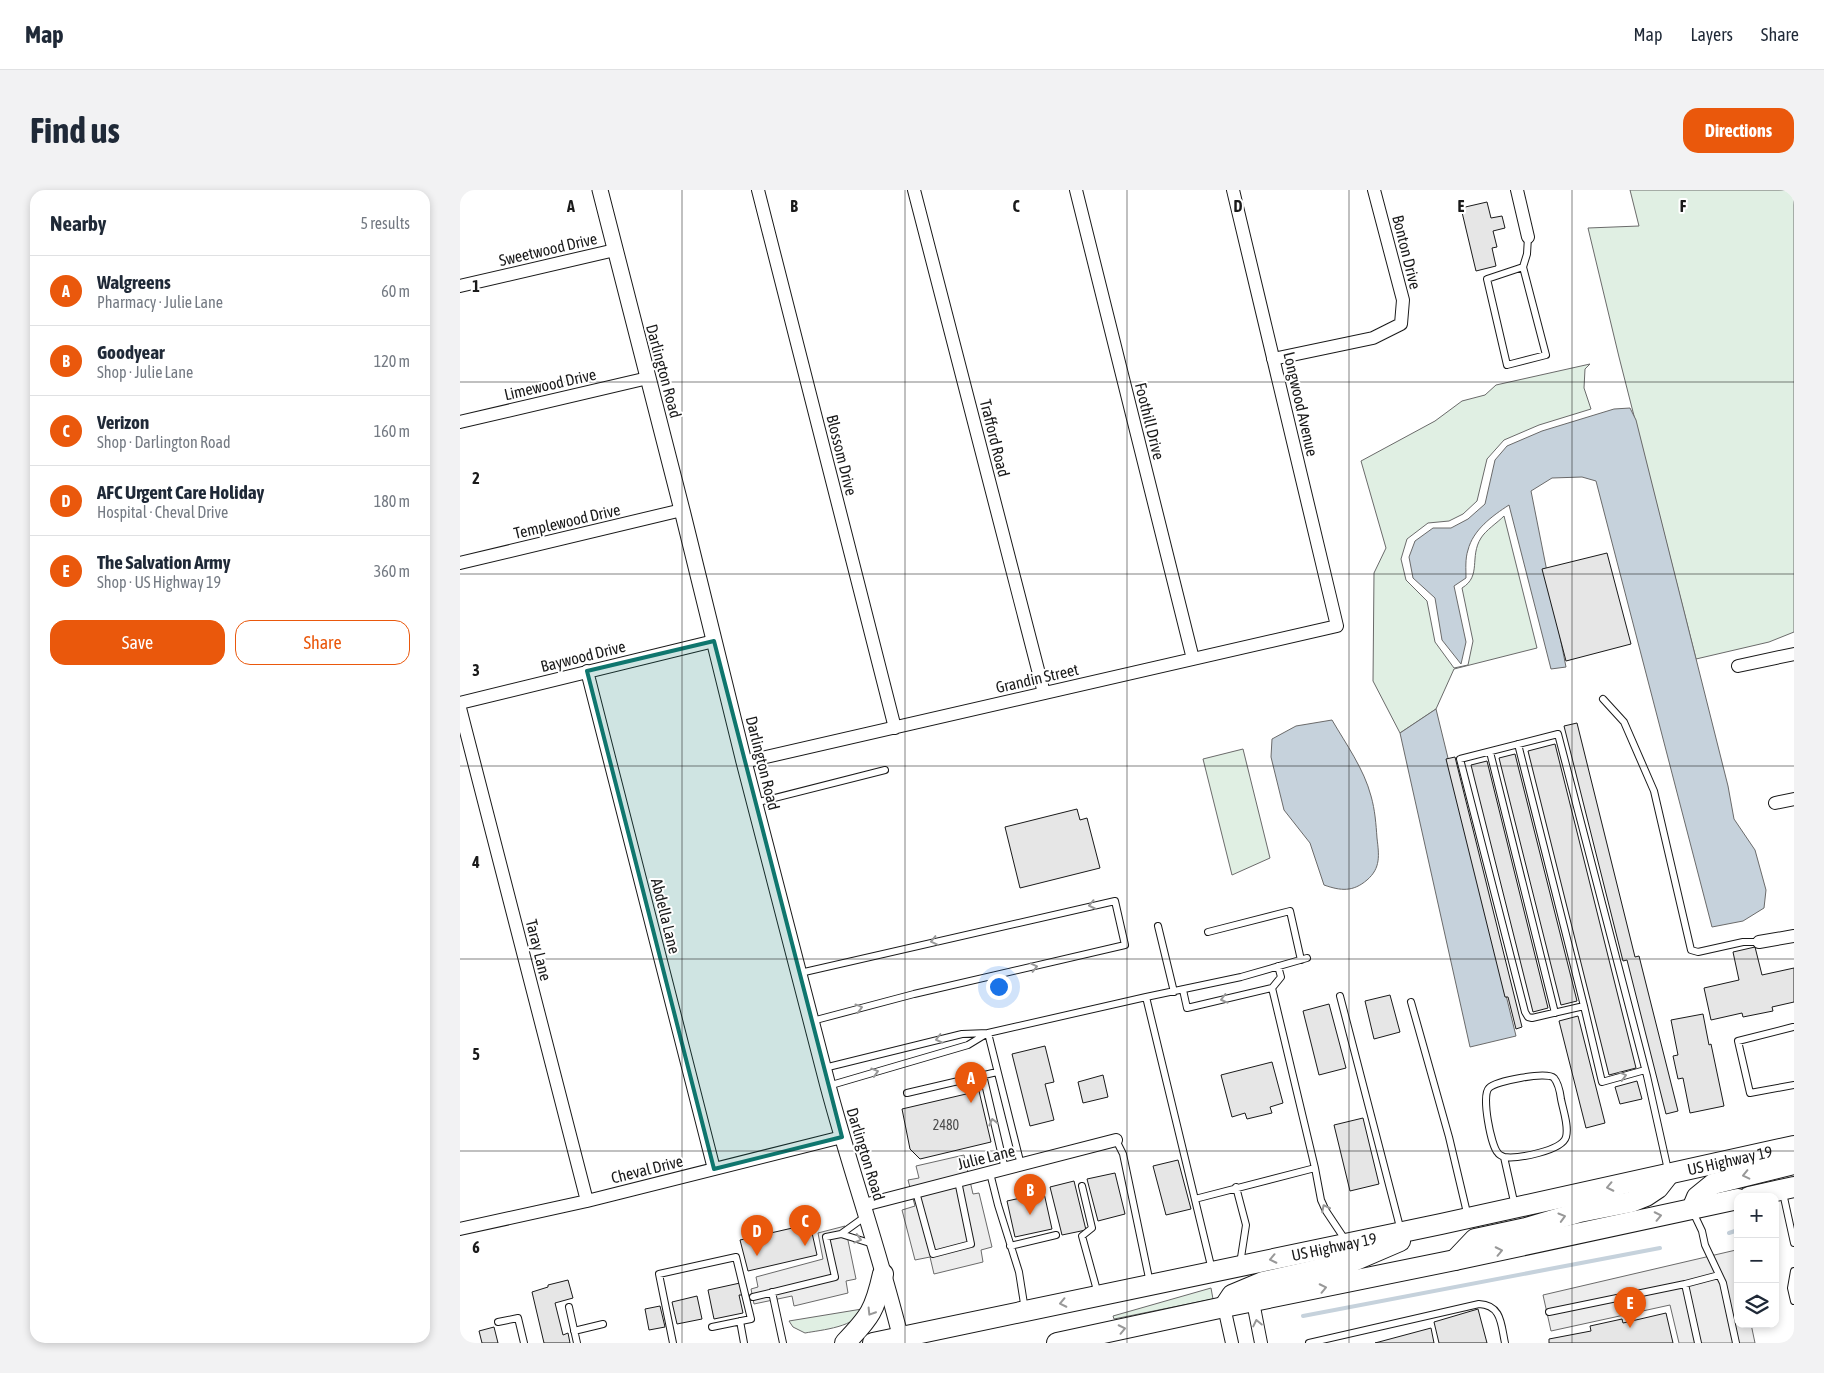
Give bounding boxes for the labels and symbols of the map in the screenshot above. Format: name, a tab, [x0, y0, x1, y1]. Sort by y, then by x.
text: A	[566, 197, 575, 215]
text: B	[790, 197, 798, 215]
text: C	[1012, 197, 1020, 215]
text: D	[1234, 197, 1243, 215]
text: E	[1458, 197, 1465, 215]
text: F	[1680, 197, 1687, 215]
street label: Bonton Drive	[1389, 213, 1425, 291]
street label: Sweetwood Drive	[497, 229, 599, 269]
text: 1	[472, 277, 480, 295]
street label: Darlington Road	[642, 322, 685, 420]
street label: Longwood Avenue	[1279, 350, 1322, 458]
street label: Limewood Drive	[502, 365, 598, 403]
street label: Foothill Drive	[1132, 381, 1168, 461]
street label: Trafford Road	[977, 397, 1013, 479]
street label: Blossom Drive	[823, 413, 861, 497]
text: 2	[472, 469, 480, 487]
street label: Templewood Drive	[512, 500, 622, 543]
street label: Baywood Drive	[539, 637, 628, 676]
street label: Grandin Street	[994, 660, 1081, 696]
text: 3	[472, 661, 480, 679]
street label: Darlington Road	[742, 714, 783, 812]
text: 4	[471, 853, 480, 871]
street label: Abdella Lane	[648, 876, 684, 956]
one-way arrow	[1088, 900, 1097, 910]
street label: Taray Lane	[522, 917, 555, 983]
one-way arrow	[929, 935, 938, 946]
one-way arrow	[1029, 962, 1038, 973]
your location	[986, 974, 1012, 1000]
one-way arrow	[1220, 993, 1229, 1004]
one-way arrow	[854, 1004, 862, 1014]
one-way arrow	[935, 1033, 944, 1044]
text: 5	[472, 1045, 480, 1063]
pin: A	[955, 1062, 987, 1103]
one-way arrow	[870, 1068, 878, 1078]
one-way arrow	[1619, 1071, 1628, 1082]
street label: Darlington Road	[842, 1105, 889, 1203]
house number: 2480	[933, 1117, 960, 1133]
one-way arrow	[988, 1118, 999, 1127]
street label: Julie Lane	[955, 1141, 1017, 1173]
street label: US Highway 19	[1685, 1142, 1774, 1178]
street label: Cheval Drive	[609, 1151, 685, 1187]
one-way arrow	[1742, 1169, 1751, 1180]
pin: B	[1014, 1174, 1046, 1215]
one-way arrow	[1605, 1181, 1614, 1192]
one-way arrow	[1321, 1204, 1331, 1213]
pin: C	[789, 1205, 821, 1246]
one-way arrow	[1654, 1211, 1663, 1222]
one-way arrow	[1557, 1213, 1565, 1223]
pin: D	[741, 1215, 773, 1256]
street label: US Highway 19	[1290, 1229, 1378, 1264]
one-way arrow	[853, 1233, 862, 1244]
text: 6	[472, 1238, 480, 1256]
one-way arrow	[1495, 1246, 1504, 1257]
one-way arrow	[1269, 1253, 1278, 1264]
one-way arrow	[1319, 1283, 1328, 1293]
pin: E	[1614, 1287, 1646, 1328]
one-way arrow	[1058, 1297, 1067, 1308]
one-way arrow	[867, 1307, 877, 1316]
one-way arrow	[1252, 1318, 1263, 1327]
one-way arrow	[1117, 1324, 1126, 1335]

